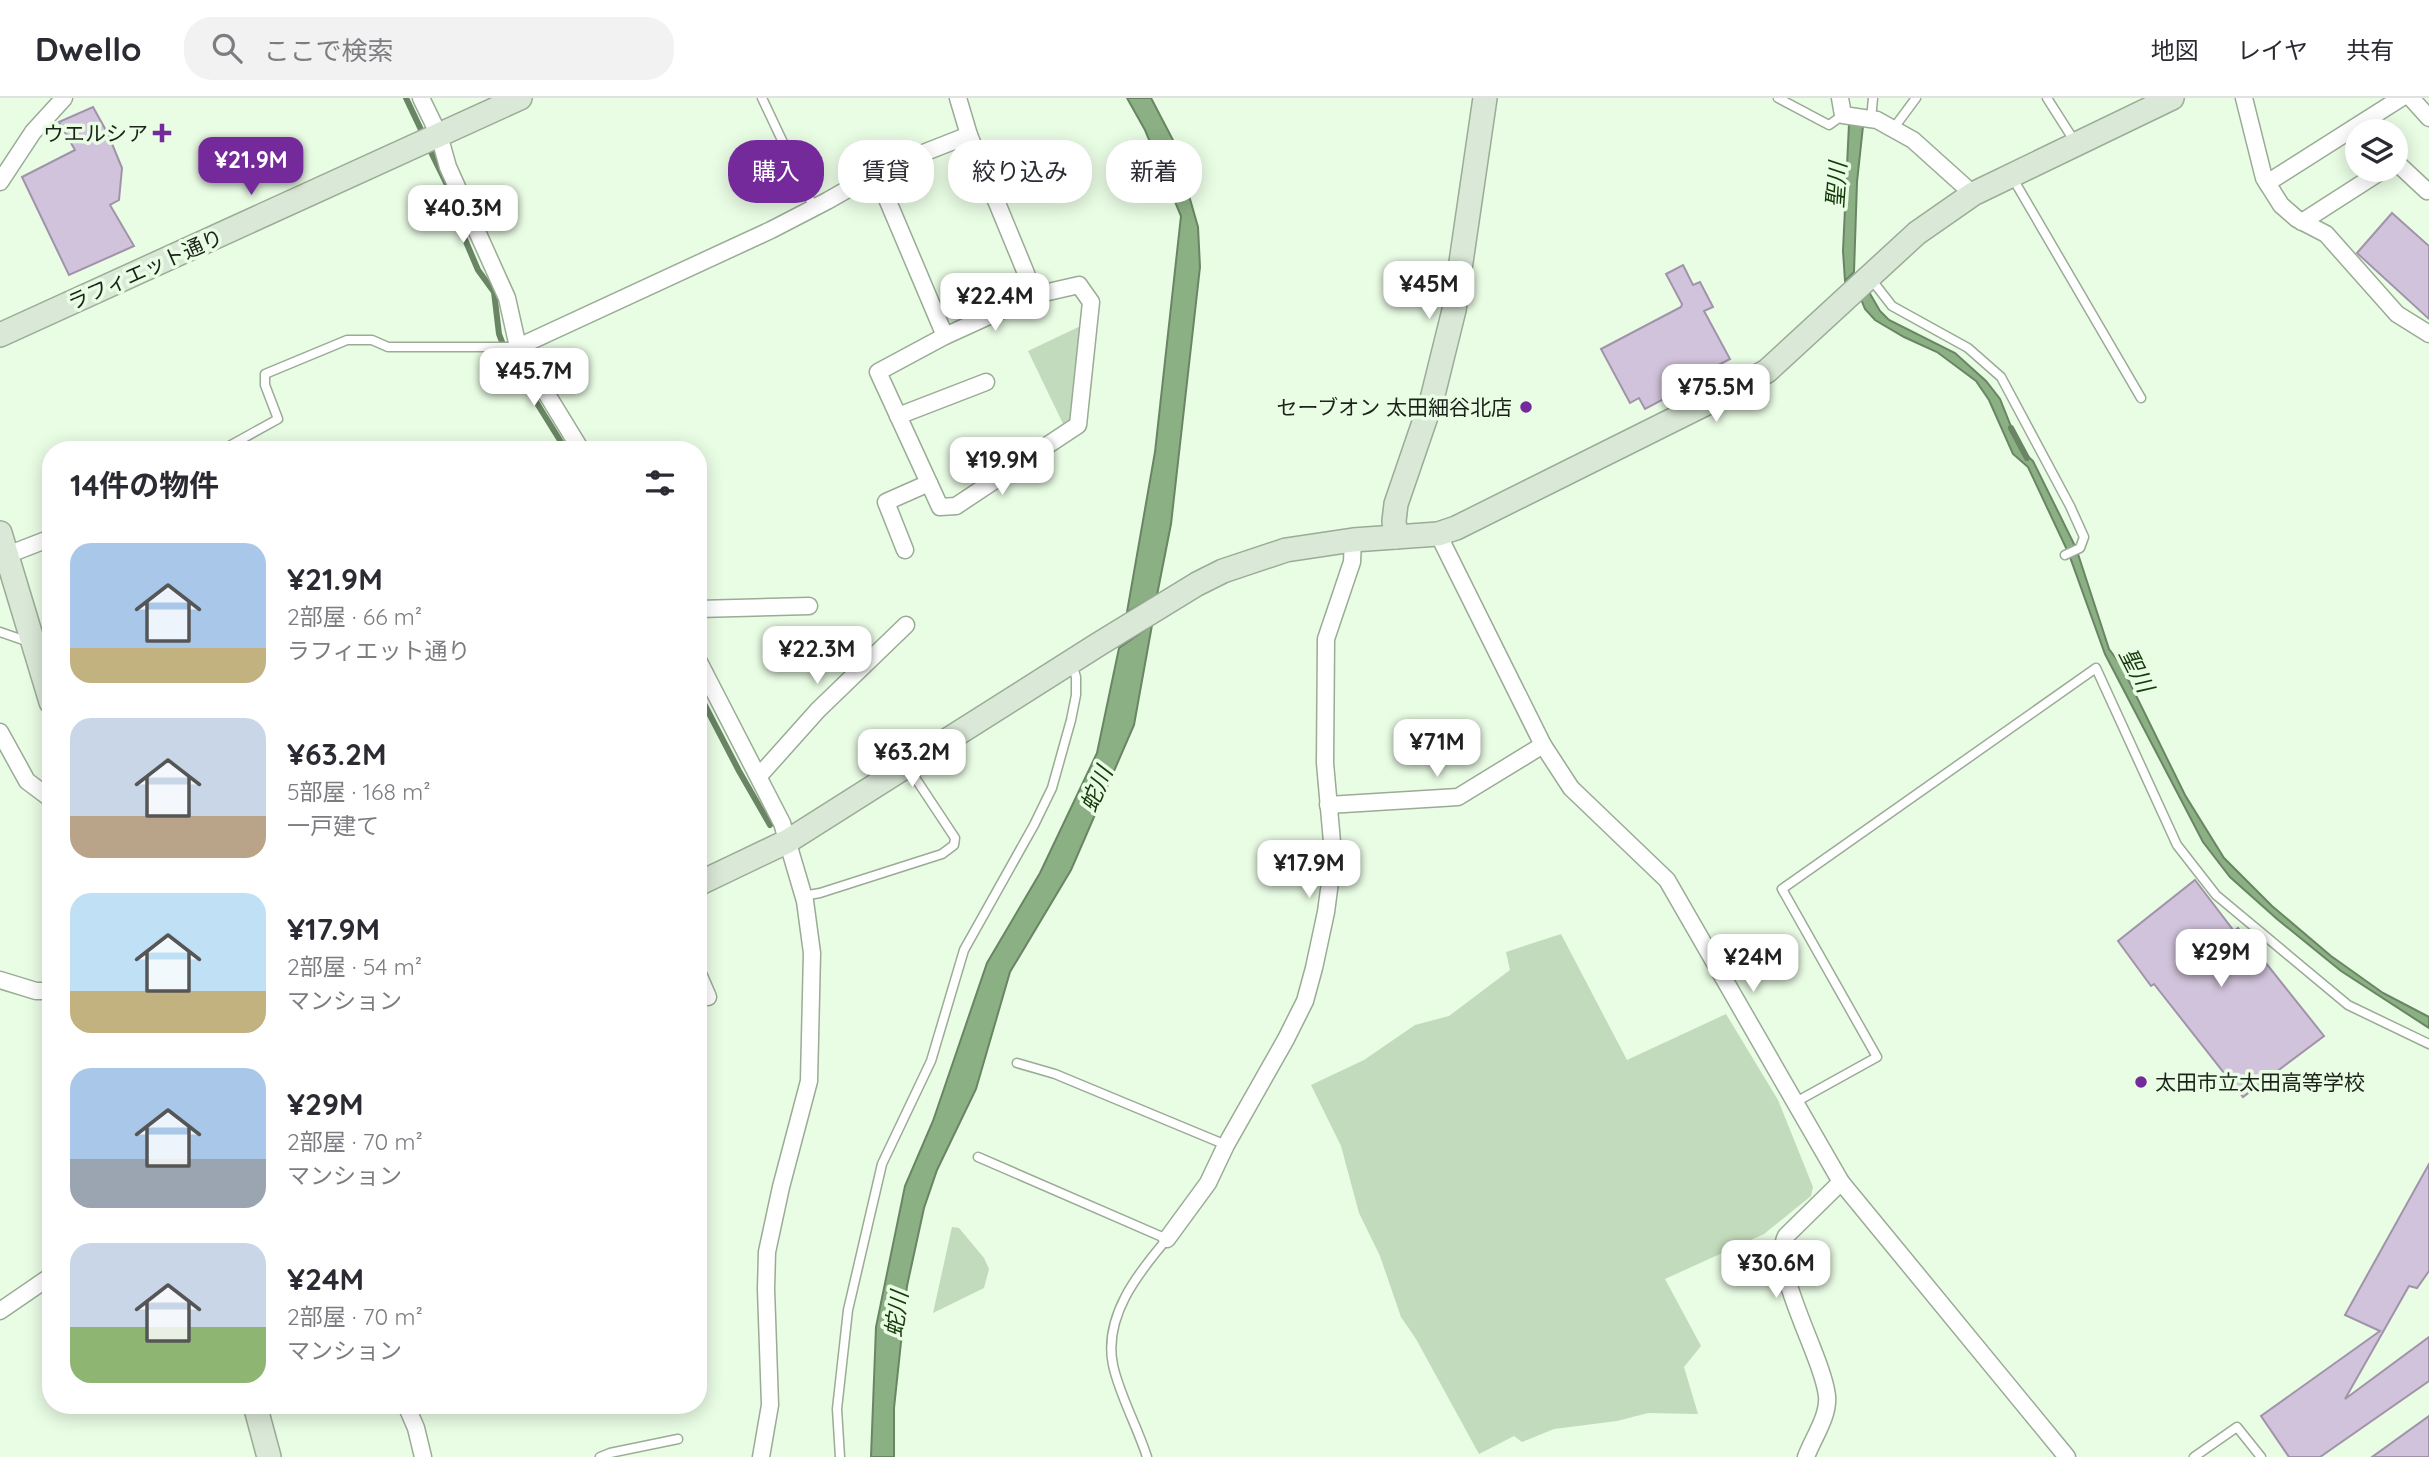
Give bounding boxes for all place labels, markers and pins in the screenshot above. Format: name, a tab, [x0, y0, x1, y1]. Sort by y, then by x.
place label: ウエルシア	[43, 120, 148, 146]
marker: ウエルシア	[154, 125, 170, 141]
pin: ¥21.9M	[194, 138, 308, 197]
pin: ¥40.3M	[406, 186, 520, 245]
pin: ¥45M	[1388, 262, 1470, 321]
pin: ¥22.4M	[938, 274, 1052, 333]
pin: ¥45.7M	[477, 348, 591, 408]
pin: ¥75.5M	[1659, 364, 1773, 424]
place label: セーブオン 太田細谷北店	[1277, 394, 1512, 420]
marker: セーブオン 太田細谷北店	[1518, 399, 1534, 415]
pin: ¥19.9M	[945, 438, 1059, 497]
pin: ¥22.3M	[760, 626, 874, 686]
pin: ¥71M	[1396, 720, 1478, 779]
pin: ¥63.2M	[855, 730, 969, 789]
pin: ¥17.9M	[1252, 840, 1366, 900]
pin: ¥29M	[2180, 930, 2262, 989]
pin: ¥24M	[1712, 934, 1794, 994]
place label: 太田市立太田高等学校	[2155, 1069, 2365, 1095]
marker: 太田市立太田高等学校	[2133, 1074, 2149, 1090]
pin: ¥30.6M	[1719, 1240, 1833, 1300]

